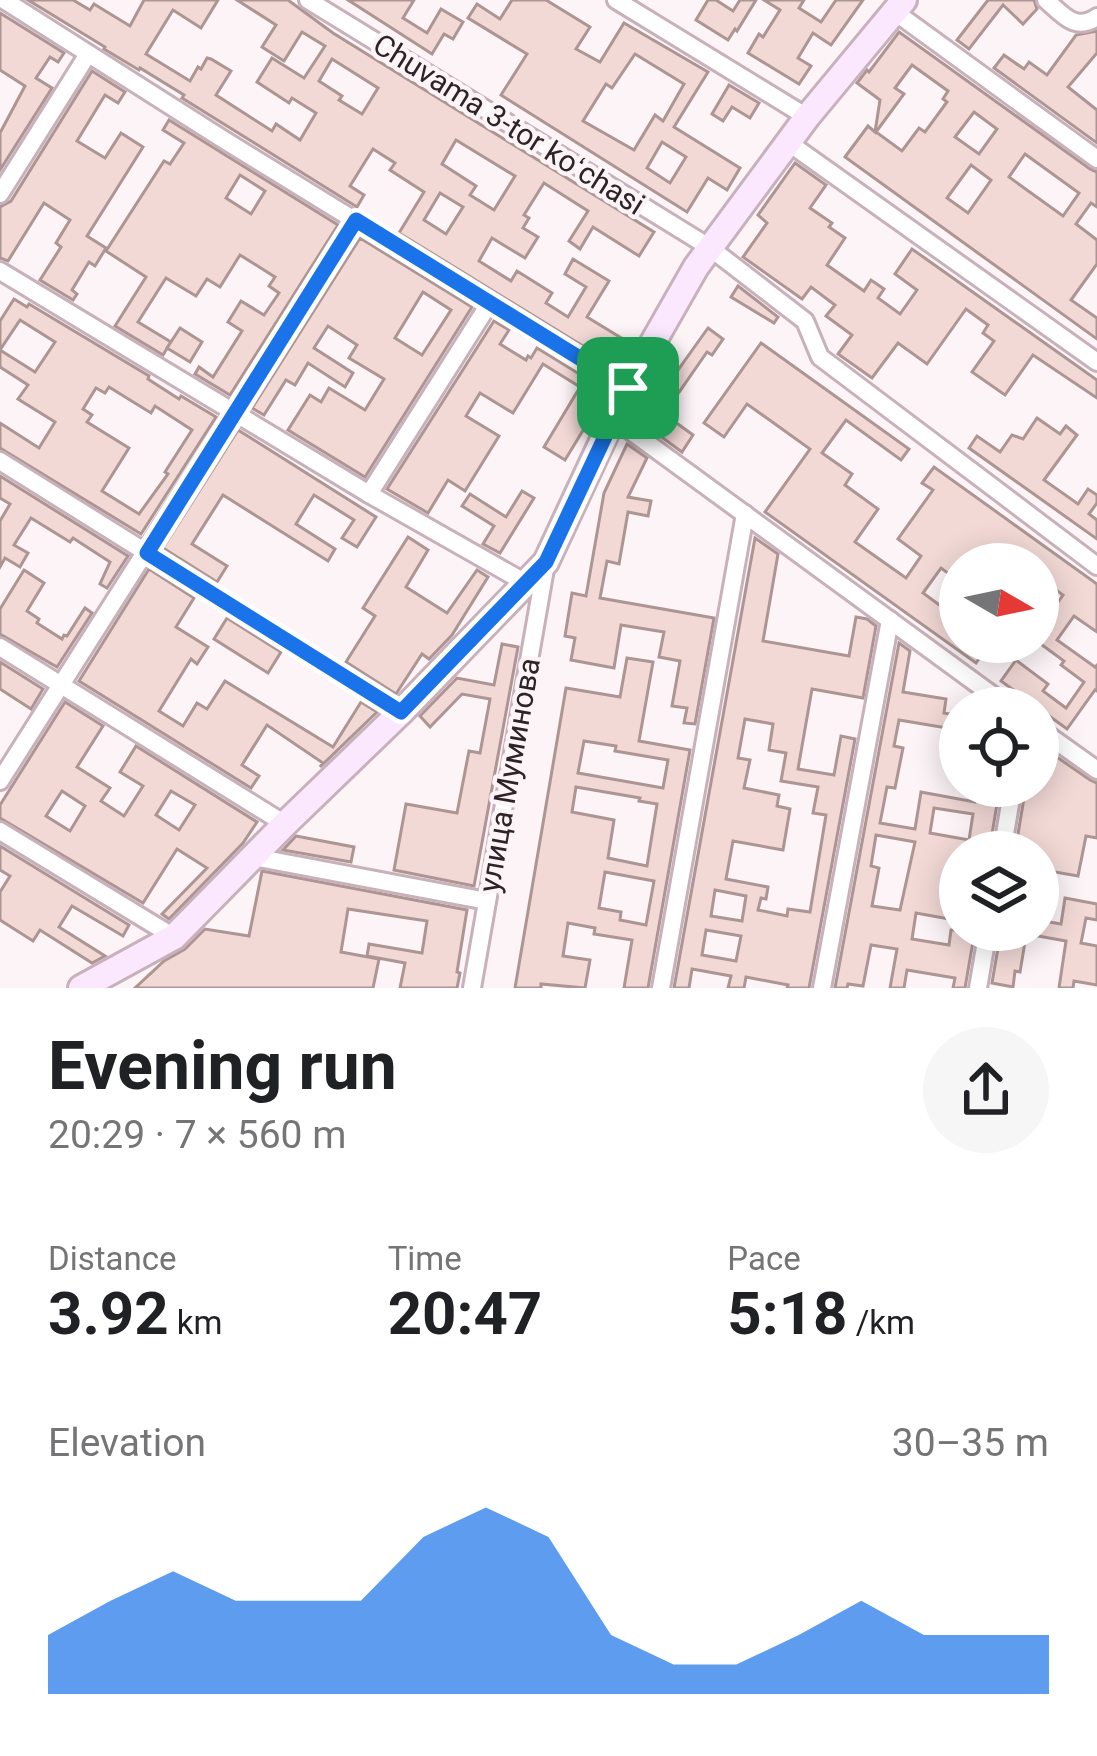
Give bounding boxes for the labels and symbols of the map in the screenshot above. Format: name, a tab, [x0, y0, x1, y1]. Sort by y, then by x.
street label: Chuvama 3-tor koʻchasi	[367, 26, 651, 222]
pin	[577, 337, 679, 439]
north arrow	[939, 543, 1059, 663]
street label: улица Муминова	[471, 655, 547, 895]

